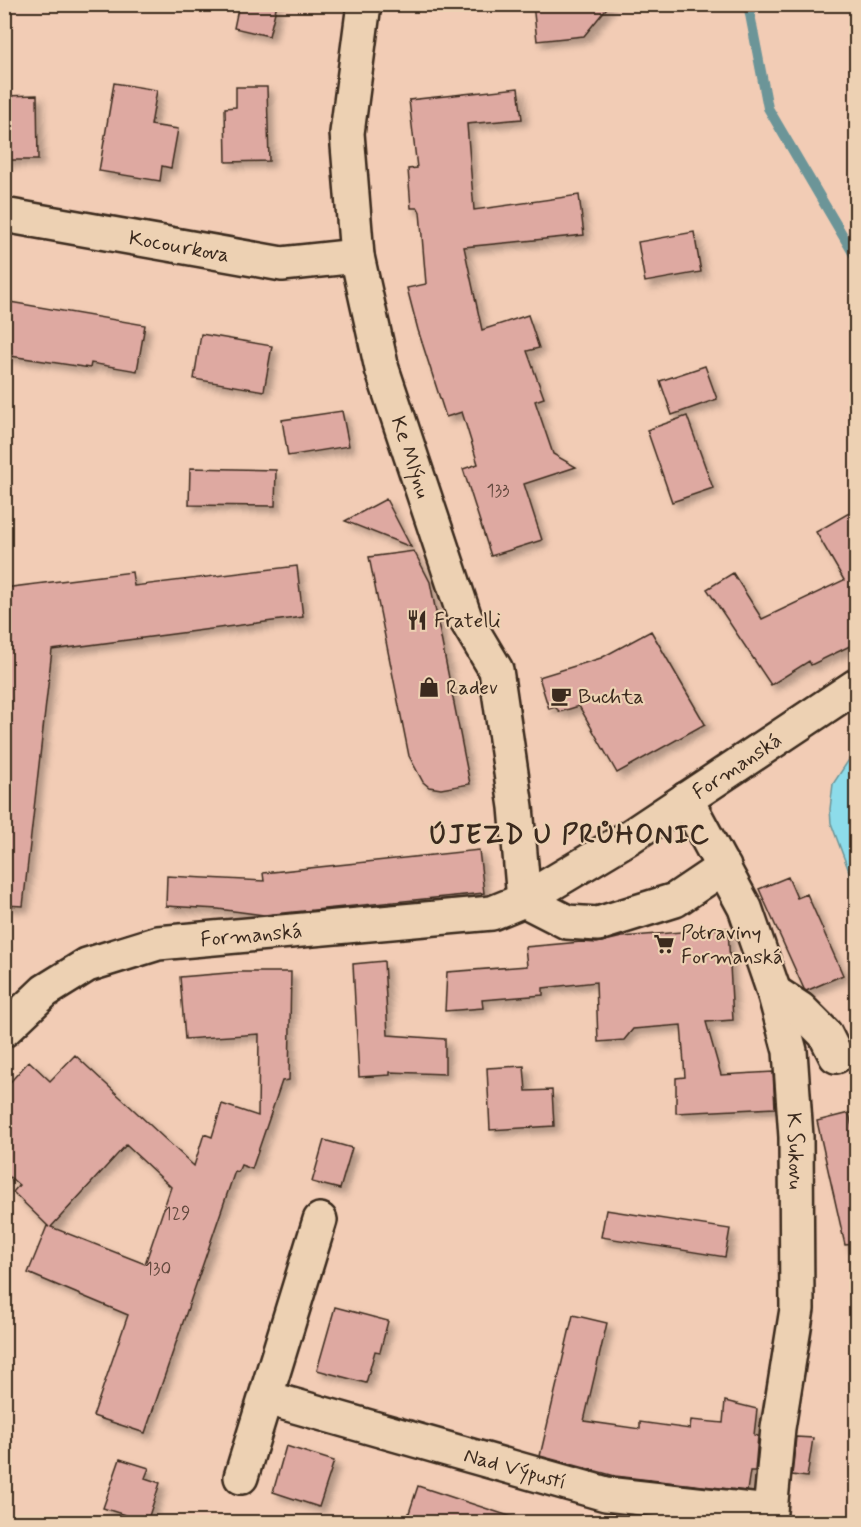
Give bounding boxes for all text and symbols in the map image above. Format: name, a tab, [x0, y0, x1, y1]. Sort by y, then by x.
street label: Kocourkova	[127, 224, 232, 270]
street label: Ke Mlýnu	[384, 413, 437, 502]
house number: 133	[486, 479, 510, 503]
place label: Fratelli	[434, 607, 501, 635]
restaurant icon: Fratelli	[405, 608, 429, 632]
place label: Radev	[446, 674, 498, 702]
shop icon: Radev	[417, 675, 441, 699]
place label: Buchta	[578, 683, 644, 711]
cafe icon: Buchta	[549, 684, 573, 708]
street label: Formanská	[687, 726, 788, 806]
district label: ÚJEZD U PRŮHONIC	[427, 818, 711, 853]
street label: Formanská	[199, 917, 304, 954]
place label: Potraviny Formanská	[681, 919, 783, 971]
supermarket icon: Potraviny Formanská	[652, 932, 676, 956]
street label: K Sukovu	[779, 1112, 809, 1189]
house number: 129	[163, 1202, 191, 1226]
house number: 130	[145, 1257, 171, 1281]
street label: Nad Výpustí	[461, 1441, 569, 1497]

